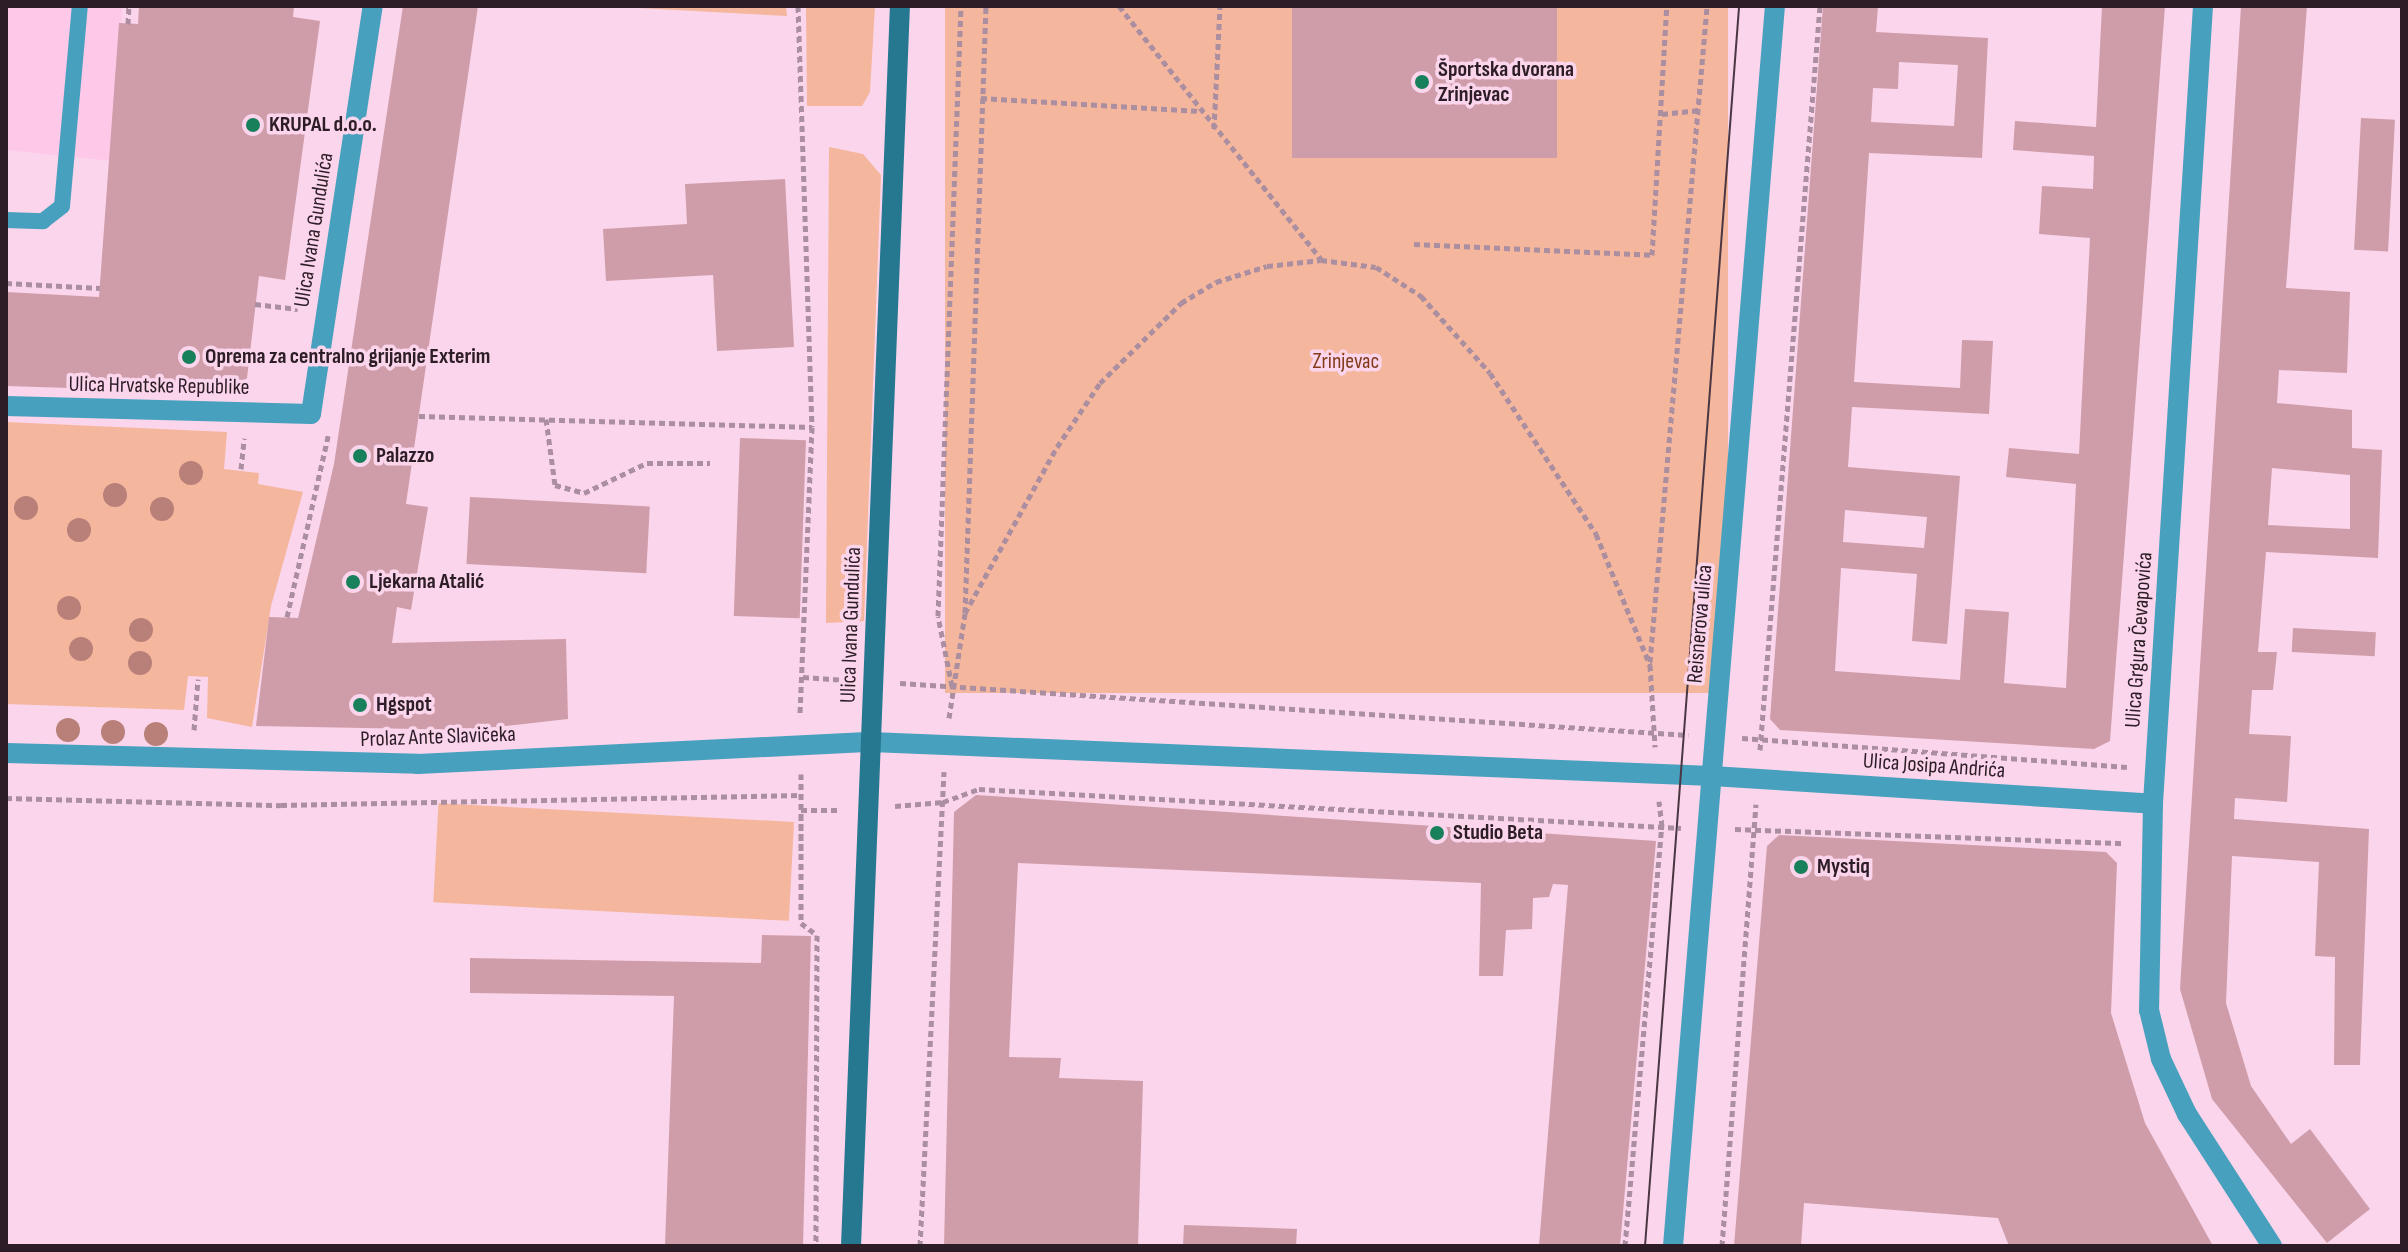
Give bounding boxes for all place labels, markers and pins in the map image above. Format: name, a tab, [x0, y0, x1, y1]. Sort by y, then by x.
place label: Športska dvorana Zrinjevac	[1438, 56, 1574, 108]
marker: Športska dvorana Zrinjevac	[1413, 73, 1431, 91]
place label: KRUPAL d.o.o.	[269, 112, 377, 138]
marker: KRUPAL d.o.o.	[244, 116, 262, 134]
place label: Oprema za centralno grijanje Exterim	[205, 344, 490, 370]
marker: Oprema za centralno grijanje Exterim	[180, 348, 198, 366]
place label: Palazzo	[376, 443, 434, 469]
marker: Palazzo	[351, 447, 369, 465]
place label: Ljekarna Atalić	[369, 569, 484, 595]
marker: Ljekarna Atalić	[344, 573, 362, 591]
place label: Hgspot	[376, 692, 432, 718]
marker: Hgspot	[351, 696, 369, 714]
place label: Studio Beta	[1453, 820, 1543, 846]
marker: Studio Beta	[1428, 824, 1446, 842]
place label: Mystiq	[1817, 854, 1870, 880]
marker: Mystiq	[1792, 858, 1810, 876]

